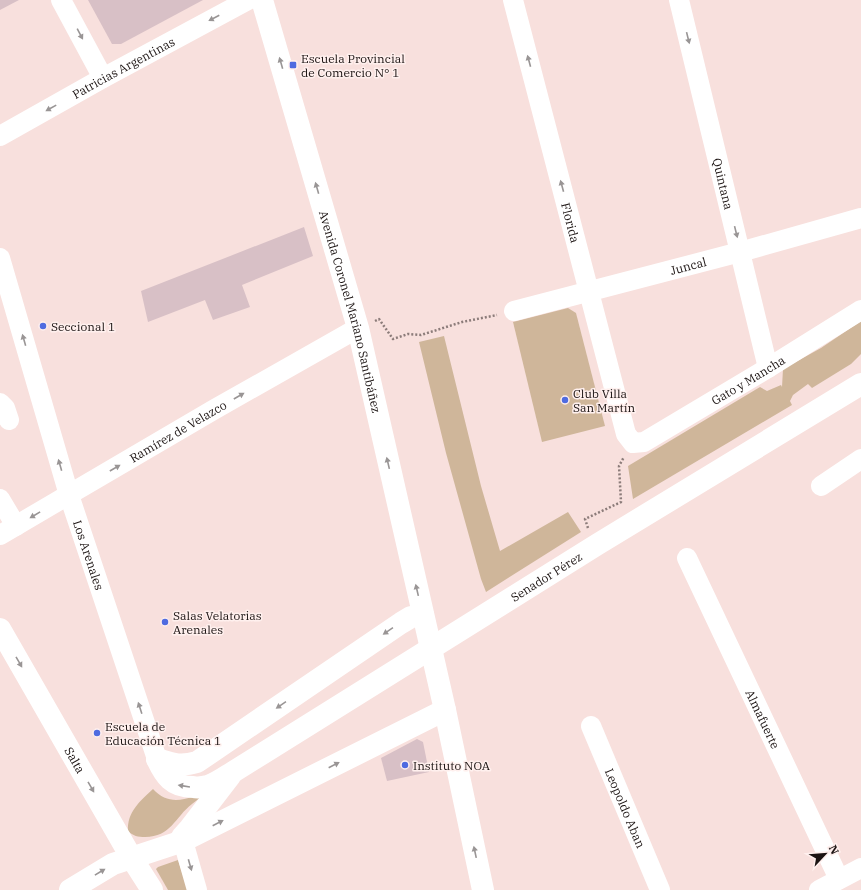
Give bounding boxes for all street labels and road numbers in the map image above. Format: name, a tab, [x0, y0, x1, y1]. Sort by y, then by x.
street label: Patricias Argentinas	[69, 33, 177, 101]
street label: Quintana	[710, 156, 737, 211]
street label: Florida	[559, 201, 583, 245]
street label: Avenida Coronel Mariano Santibáñez	[316, 208, 385, 414]
street label: Juncal	[668, 254, 708, 277]
street label: Gato y Mancha	[708, 352, 788, 408]
street label: Ramírez de Velazco	[127, 397, 229, 465]
street label: Los Arenales	[70, 518, 108, 592]
street label: Senador Pérez	[508, 549, 585, 604]
street label: Almafuerte	[743, 687, 784, 751]
street label: Salta	[62, 744, 89, 776]
street label: Leopoldo Aban	[602, 766, 649, 850]

